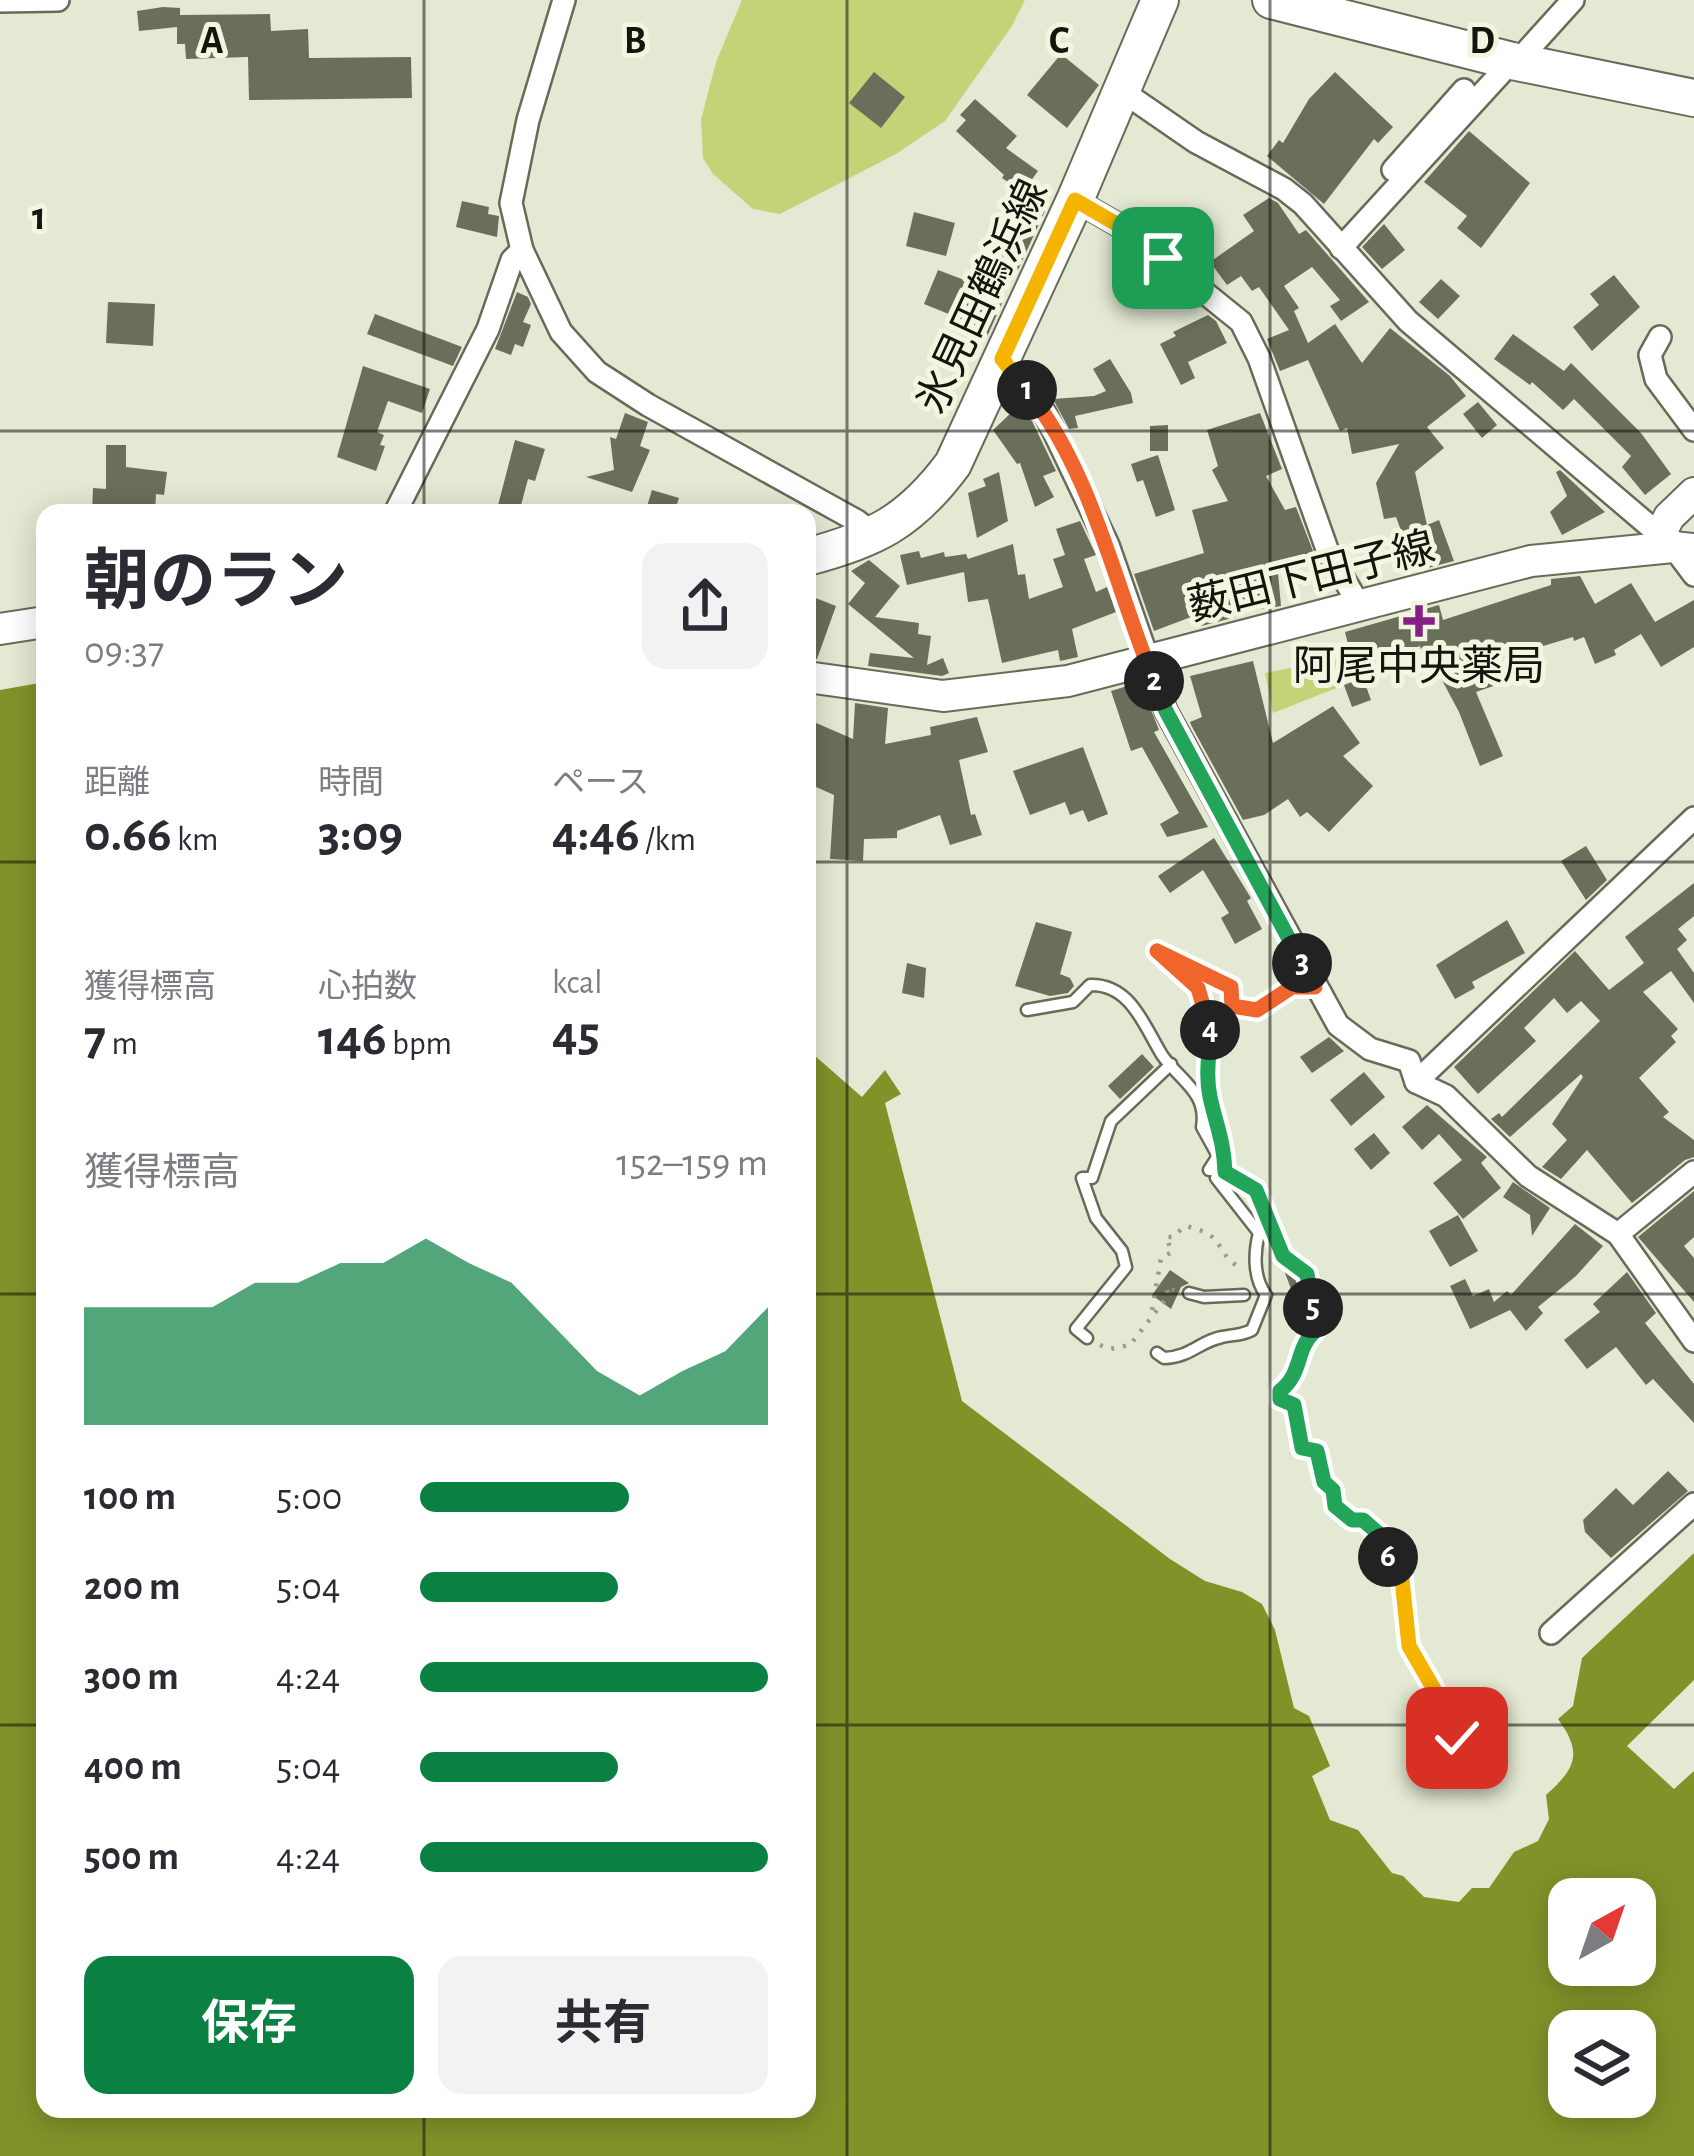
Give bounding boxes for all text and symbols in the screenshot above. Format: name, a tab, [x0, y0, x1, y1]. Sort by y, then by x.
text: A	[200, 22, 224, 61]
text: B	[624, 22, 646, 61]
text: C	[1049, 22, 1069, 61]
text: D	[1469, 22, 1495, 61]
street label: 氷見田鶴浜線	[909, 173, 1055, 420]
text: 1	[32, 198, 46, 237]
pin	[1112, 207, 1214, 309]
icon: arrive	[1130, 225, 1196, 291]
pin: 1	[997, 360, 1057, 420]
text: 1	[1021, 373, 1033, 406]
street label: 薮田下田子線	[1184, 524, 1439, 628]
button: share	[642, 543, 768, 669]
text: 朝のラン	[84, 550, 348, 616]
marker: 阿尾中央薬局	[1406, 608, 1432, 634]
text: 09:37	[84, 632, 164, 671]
place label: 阿尾中央薬局	[1293, 644, 1545, 688]
pin: 2	[1124, 651, 1184, 711]
text: 2	[1146, 664, 1162, 697]
text: 距離	[84, 767, 150, 800]
text: 時間	[318, 767, 384, 800]
text: ペース	[552, 767, 649, 800]
text: 0.66	[84, 809, 172, 860]
text: 3:09	[318, 809, 403, 860]
text: 4:46	[552, 809, 640, 860]
text: km	[172, 824, 218, 857]
text: /km	[640, 824, 696, 857]
pin: 3	[1272, 933, 1332, 993]
text: 3	[1295, 946, 1309, 979]
text: kcal	[552, 967, 602, 1000]
text: 獲得標高	[84, 971, 216, 1004]
text: 心拍数	[318, 971, 417, 1004]
pin: 4	[1180, 1000, 1240, 1060]
text: 45	[552, 1009, 600, 1060]
text: 7	[84, 1013, 106, 1064]
text: 146	[318, 1013, 387, 1064]
text: 4	[1202, 1013, 1218, 1046]
text: m	[106, 1028, 138, 1061]
text: bpm	[387, 1028, 452, 1061]
text: 152–159 m	[616, 1144, 768, 1183]
text: 獲得標高	[84, 1154, 240, 1193]
pin: 5	[1283, 1278, 1343, 1338]
text: 5	[1306, 1291, 1320, 1324]
text: 100 m	[84, 1478, 176, 1517]
text: 5:00	[276, 1478, 342, 1517]
pin: 6	[1358, 1527, 1418, 1587]
text: 6	[1380, 1540, 1396, 1573]
text: 200 m	[84, 1568, 180, 1607]
text: 5:04	[276, 1568, 341, 1607]
text: 300 m	[84, 1658, 179, 1697]
text: 4:24	[276, 1658, 340, 1697]
pin	[1406, 1687, 1508, 1789]
icon: check	[1424, 1705, 1490, 1771]
text: 400 m	[84, 1748, 182, 1787]
text: 5:04	[276, 1748, 341, 1787]
text: 500 m	[84, 1838, 179, 1877]
text: 4:24	[276, 1838, 340, 1877]
north arrow	[1548, 1878, 1656, 1986]
map controls	[1548, 1878, 1656, 2118]
button: 保存	[84, 1956, 414, 2094]
button: 共有	[438, 1956, 768, 2094]
button: layers	[1548, 2010, 1656, 2118]

